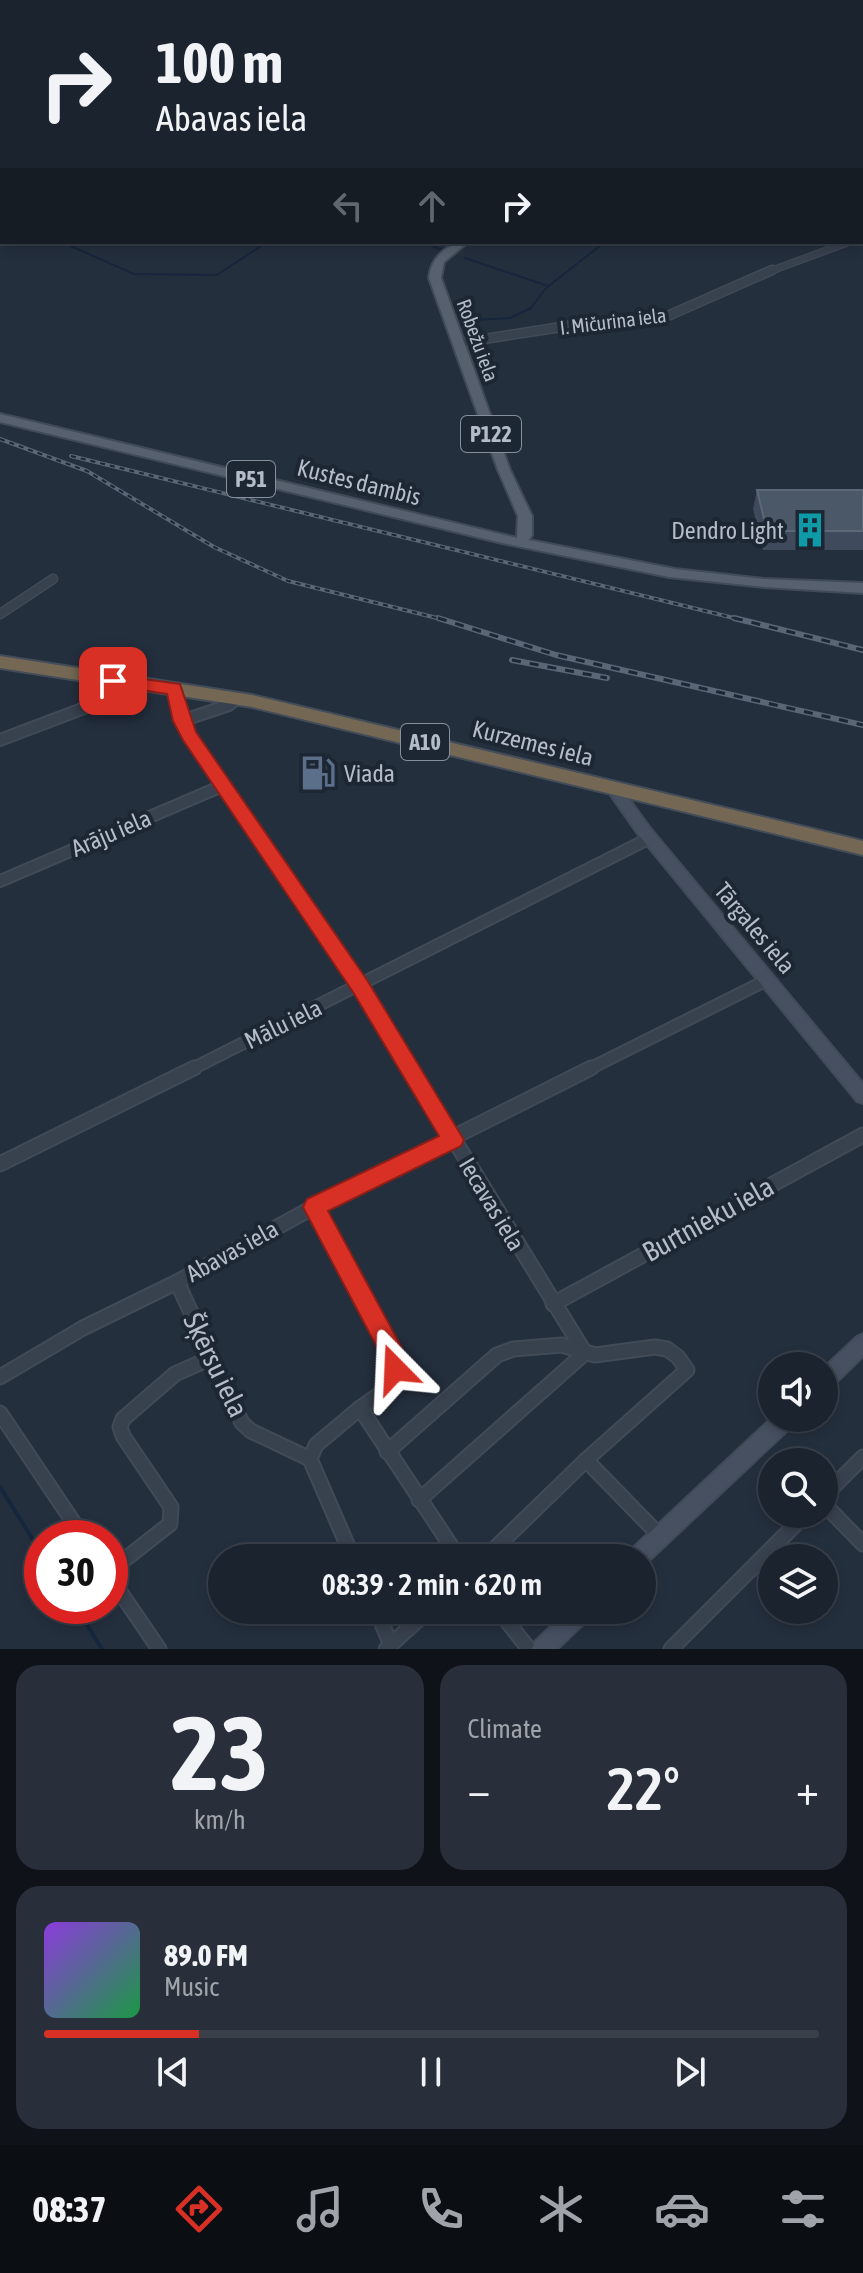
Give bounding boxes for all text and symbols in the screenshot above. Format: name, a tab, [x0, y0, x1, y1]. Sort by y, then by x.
text: 100 m	[156, 31, 283, 95]
icon: right	[24, 32, 128, 136]
text: Abavas iela	[156, 97, 307, 139]
icon: left	[326, 184, 370, 228]
icon: ahead	[410, 184, 454, 228]
icon: right	[494, 184, 538, 228]
street label: Robežu iela	[453, 296, 503, 384]
street label: I. Mičurina iela	[559, 303, 667, 339]
road number: P122	[461, 416, 521, 452]
street label: Kustes dambis	[295, 454, 423, 510]
road number: P51	[227, 461, 275, 497]
building icon: Dendro Light	[791, 511, 829, 549]
place label: Dendro Light	[671, 517, 784, 544]
pin	[79, 647, 147, 715]
icon: arrive	[91, 659, 135, 703]
street label: Kurzemes iela	[470, 715, 596, 771]
road number: A10	[401, 724, 449, 760]
fuel station icon: Viada	[299, 754, 337, 792]
place label: Viada	[344, 760, 395, 787]
street label: Arāju iela	[67, 804, 155, 862]
street label: Tārgales iela	[709, 877, 801, 979]
street label: Mālu iela	[240, 994, 326, 1054]
street label: Iecavas iela	[454, 1153, 530, 1255]
street label: Burtnieku iela	[637, 1170, 779, 1268]
street label: Abavas iela	[181, 1215, 283, 1287]
street label: Šķērsu iela	[177, 1308, 255, 1422]
position arrow	[353, 1327, 437, 1411]
map controls	[758, 1352, 838, 1624]
button: sound	[758, 1352, 838, 1432]
button: search	[758, 1448, 838, 1528]
speed limit sign: 30	[24, 1520, 128, 1624]
button: layers	[758, 1544, 838, 1624]
text: 08:39 · 2 min · 620 m	[322, 1567, 542, 1601]
text: 23	[171, 1693, 269, 1812]
text: Climate	[468, 1714, 542, 1744]
text: 22°	[607, 1754, 680, 1823]
text: −	[468, 1764, 490, 1814]
text: +	[796, 1764, 819, 1814]
text: km/h	[194, 1805, 246, 1835]
text: 89.0 FM	[164, 1938, 248, 1972]
text: Music	[164, 1972, 219, 2002]
icon: previous	[151, 2050, 195, 2094]
icon: pause	[409, 2050, 453, 2094]
icon: next	[668, 2050, 712, 2094]
icon: directions	[171, 2181, 227, 2237]
icon: music	[292, 2181, 348, 2237]
icon: phone	[413, 2181, 469, 2237]
icon: climate	[533, 2181, 589, 2237]
icon: car	[654, 2181, 710, 2237]
icon: filters	[775, 2181, 831, 2237]
text: 08:37	[32, 2188, 106, 2230]

